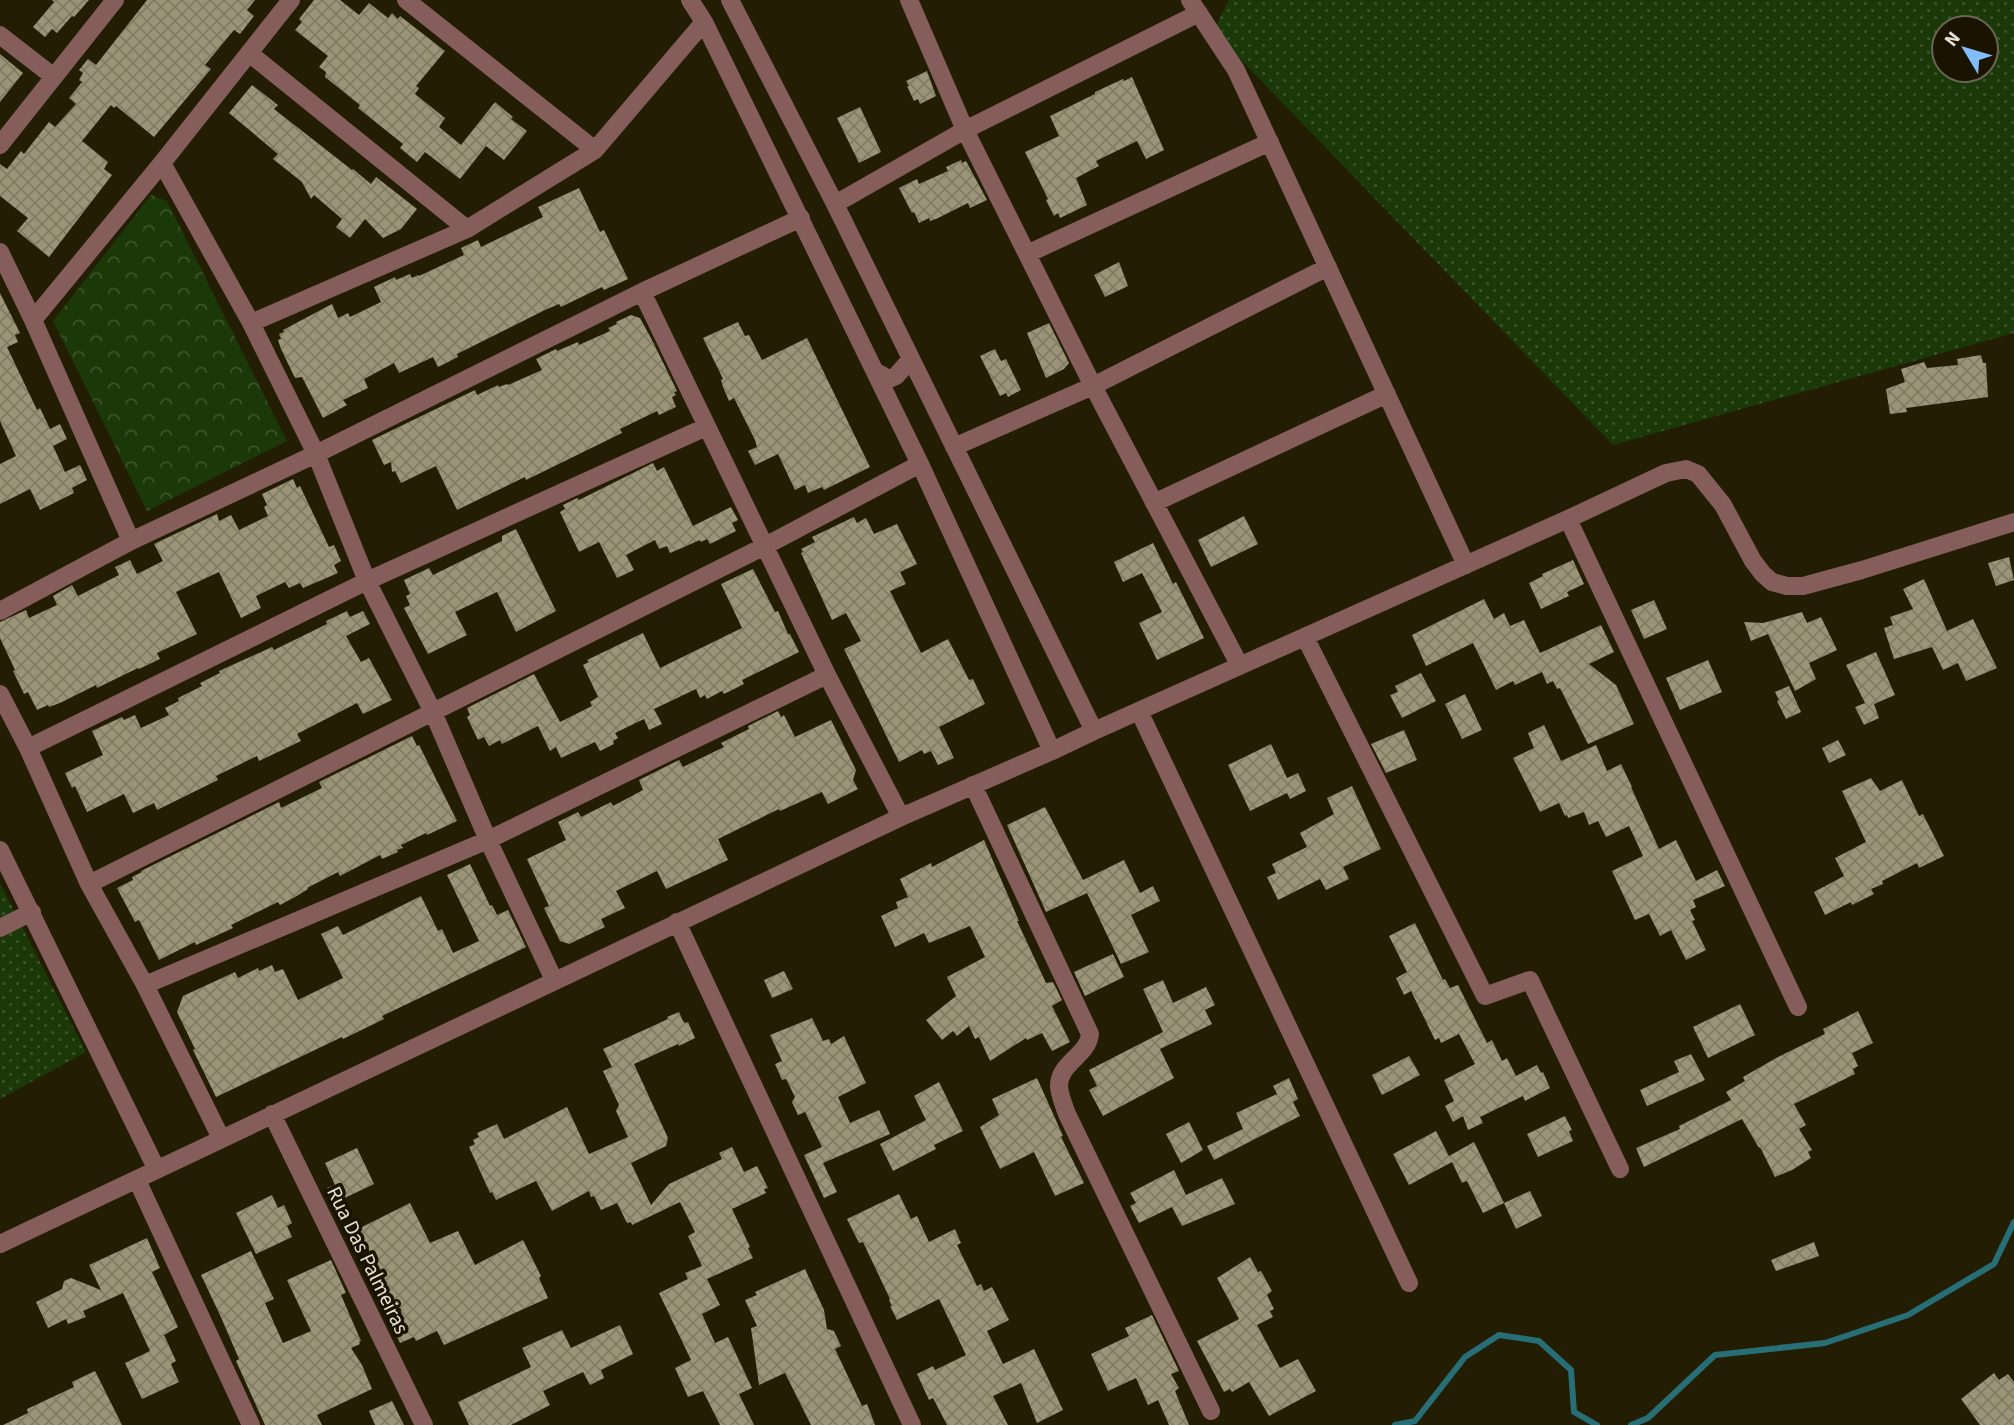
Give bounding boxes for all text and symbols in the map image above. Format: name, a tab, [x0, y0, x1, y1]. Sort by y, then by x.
north arrow	[1930, 14, 2000, 84]
text: N	[1938, 26, 1967, 53]
street label: Rua Das Palmeiras	[319, 1181, 417, 1339]

